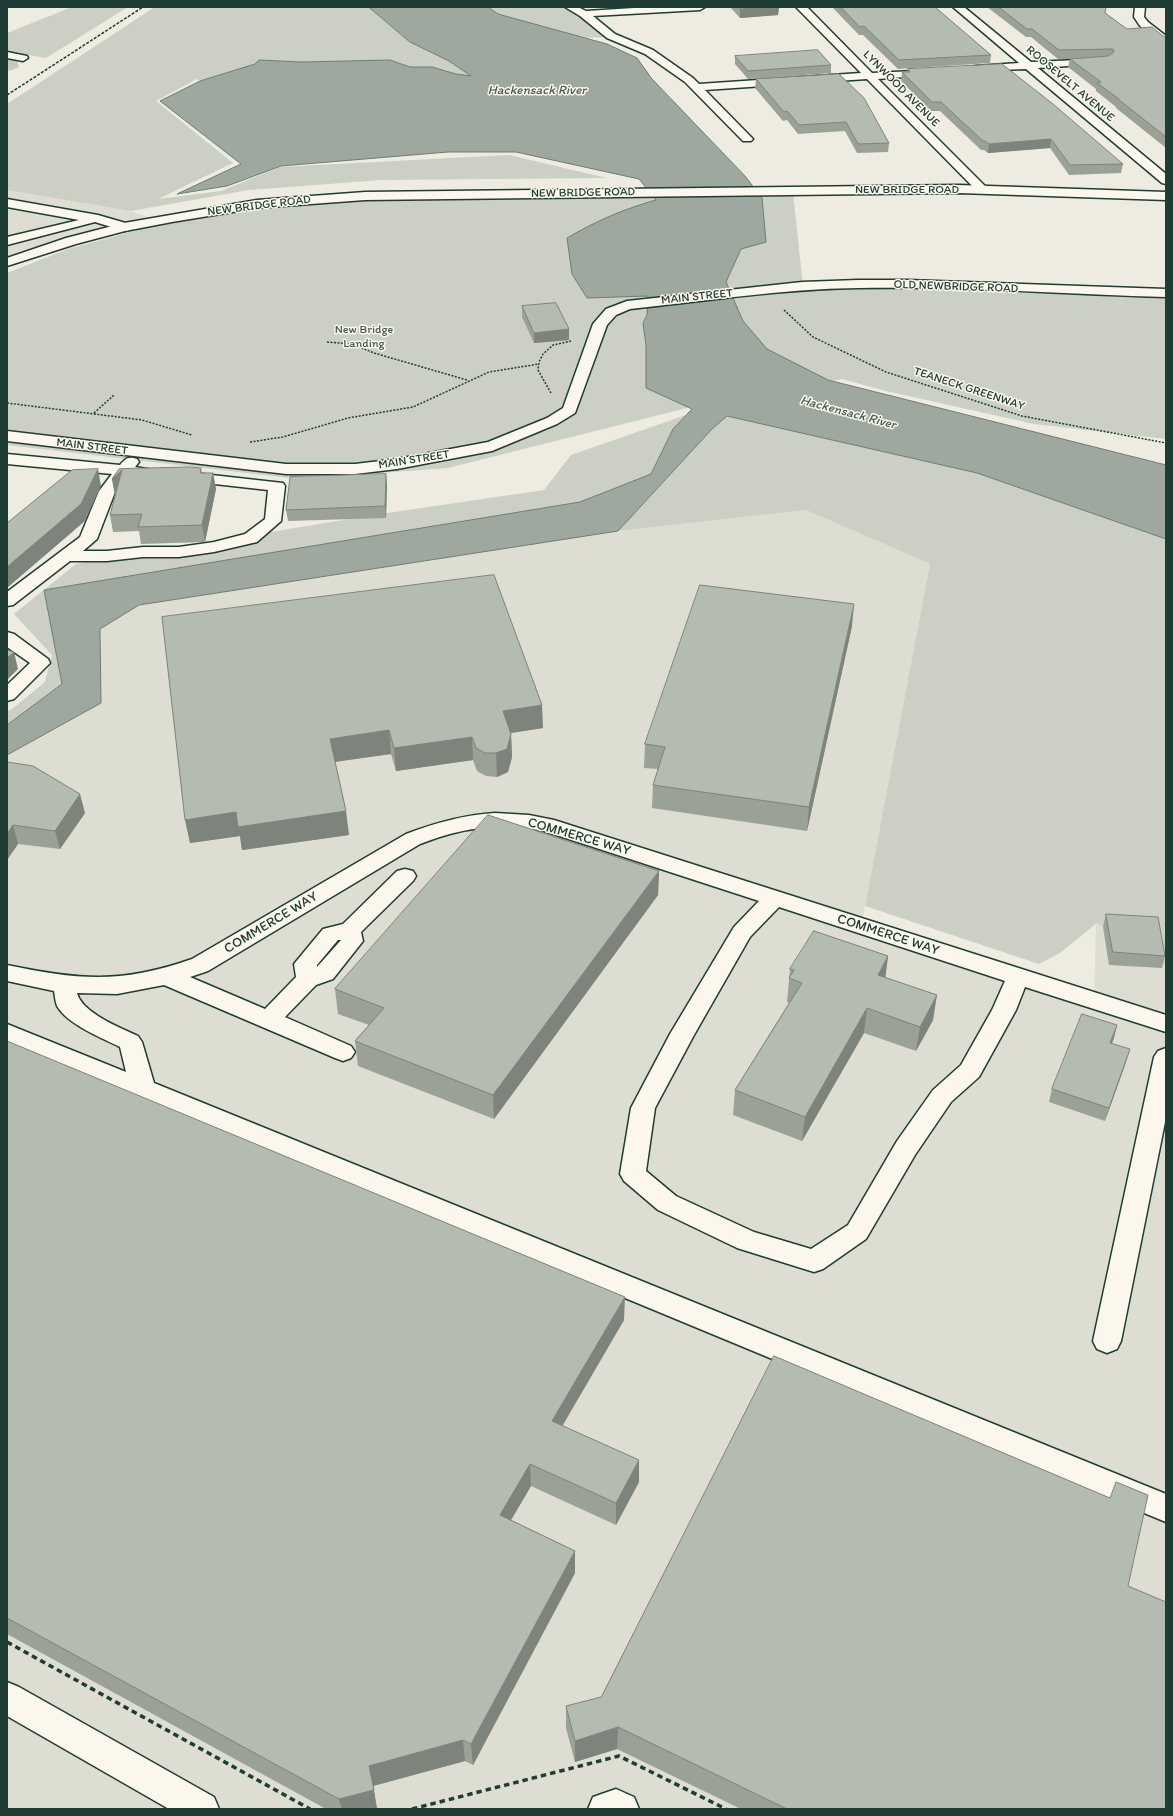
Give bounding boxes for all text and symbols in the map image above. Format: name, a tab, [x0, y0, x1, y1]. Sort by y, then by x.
street label: ROOSEVELT AVENUE	[1023, 43, 1117, 125]
street label: LYNWOOD AVENUE	[860, 48, 942, 130]
water label: Hackensack River	[488, 83, 586, 99]
street label: NEW BRIDGE ROAD	[855, 183, 959, 197]
street label: NEW BRIDGE ROAD	[531, 185, 635, 201]
street label: NEW BRIDGE ROAD	[206, 193, 312, 219]
street label: OLD NEWBRIDGE ROAD	[893, 278, 1019, 296]
street label: MAIN STREET	[660, 286, 734, 308]
park label: New Bridge Landing	[335, 323, 393, 351]
street label: TEANECK GREENWAY	[912, 364, 1026, 414]
water label: Hackensack River	[798, 393, 898, 433]
street label: MAIN STREET	[55, 435, 129, 459]
street label: MAIN STREET	[377, 447, 451, 473]
street label: COMMERCE WAY	[526, 814, 632, 860]
street label: COMMERCE WAY	[221, 888, 321, 958]
street label: COMMERCE WAY	[835, 911, 941, 959]

